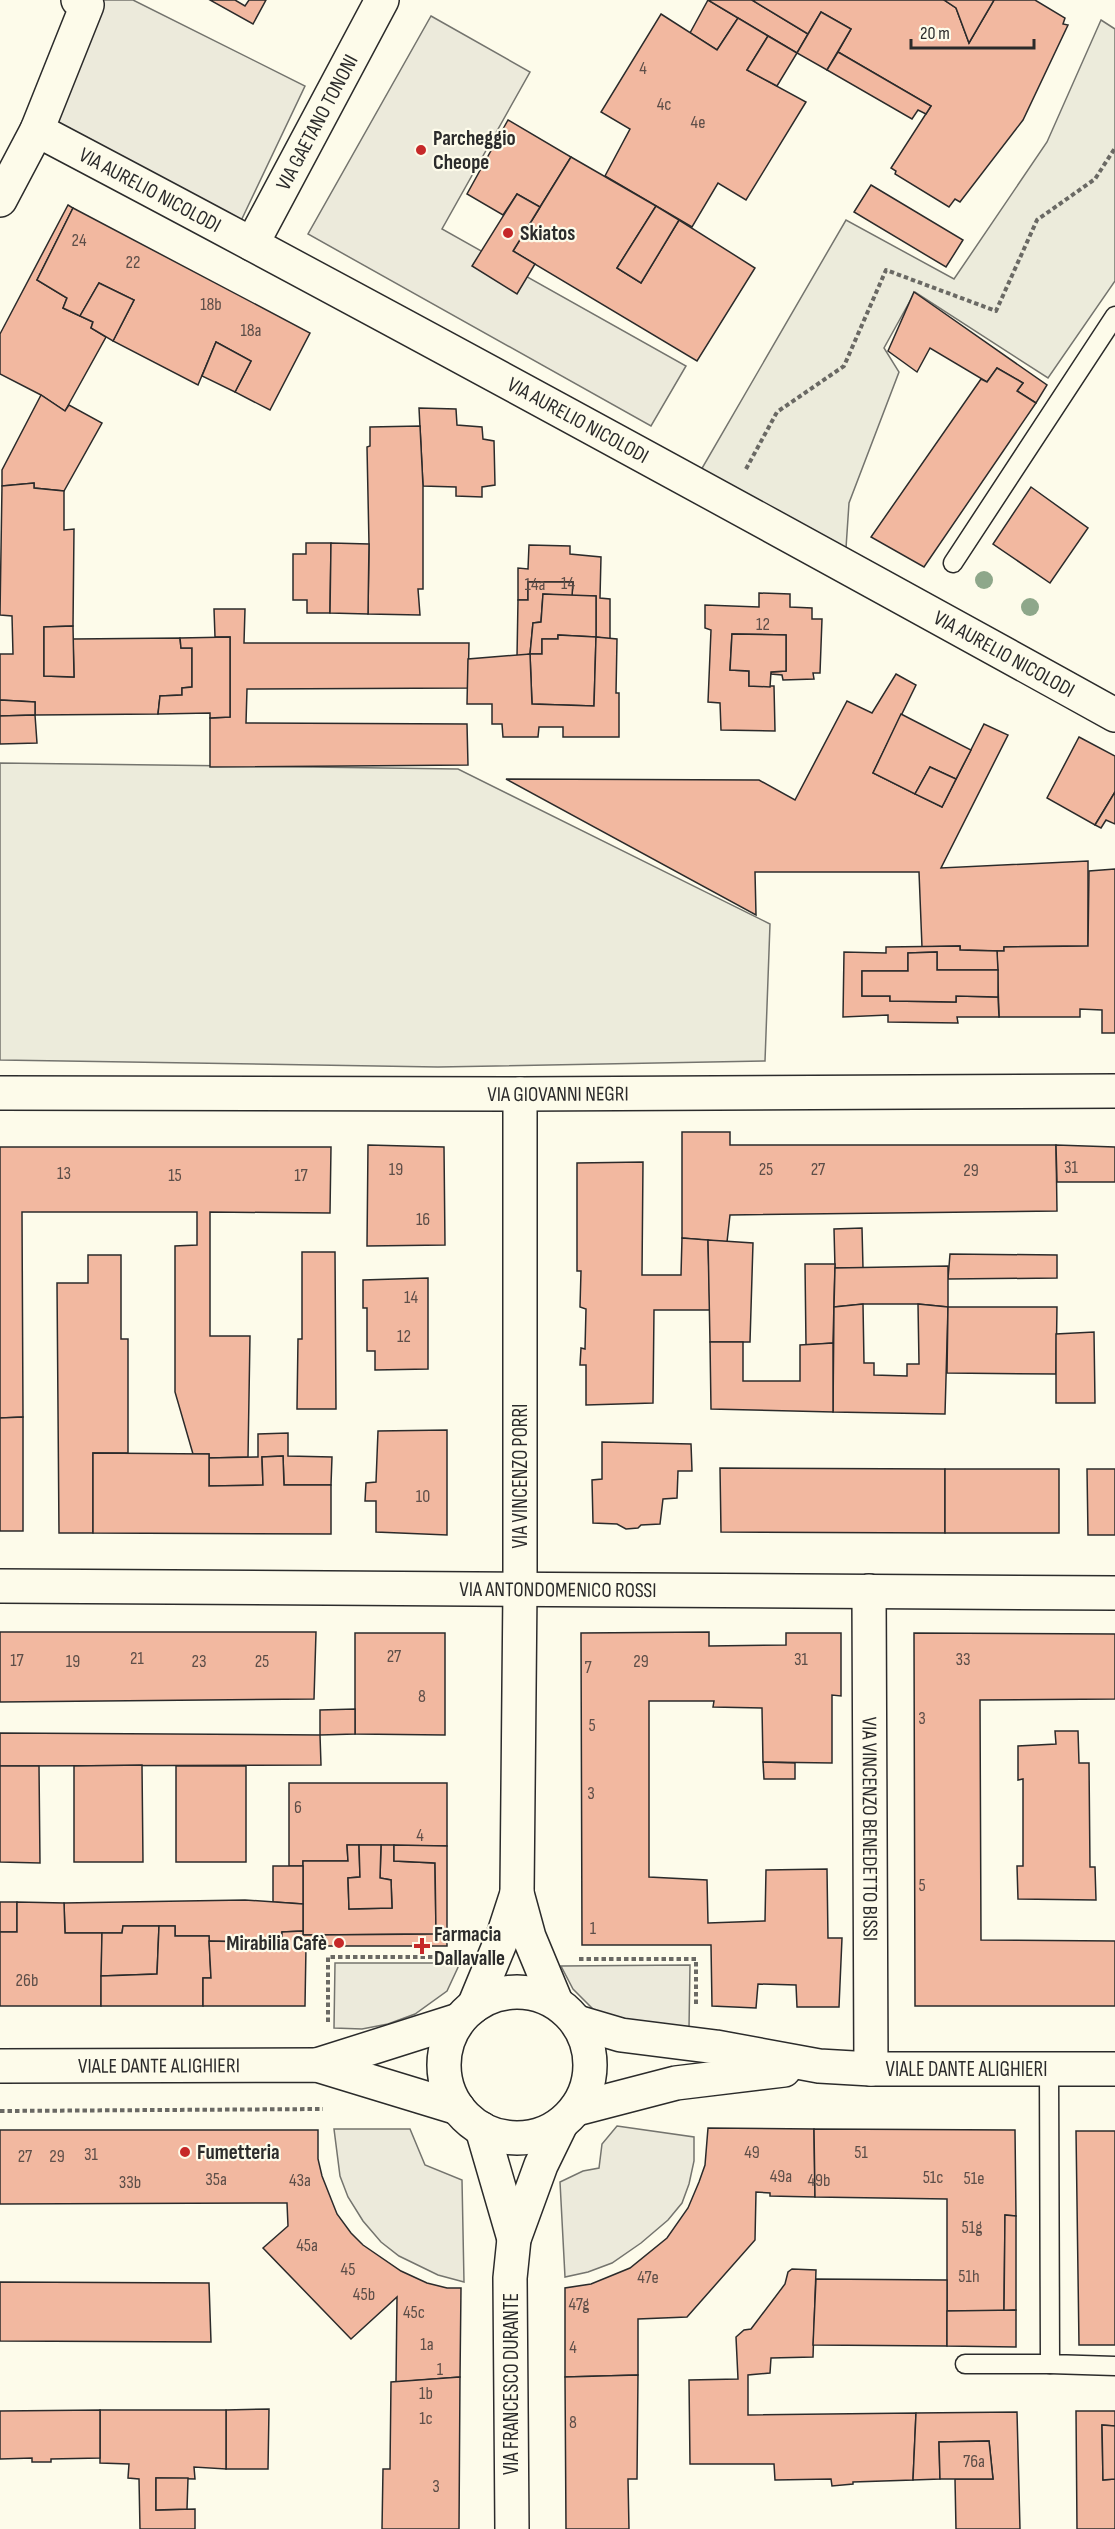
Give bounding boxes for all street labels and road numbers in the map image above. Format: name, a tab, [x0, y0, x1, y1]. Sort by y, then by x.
street label: VIA GAETANO TONONI	[271, 50, 364, 194]
street label: VIA AURELIO NICOLODI	[75, 142, 225, 238]
street label: VIA AURELIO NICOLODI	[503, 372, 653, 469]
street label: VIA AURELIO NICOLODI	[929, 605, 1079, 703]
street label: VIA GIOVANNI NEGRI	[487, 1081, 629, 1107]
street label: VIA VINCENZO PORRI	[508, 1404, 533, 1548]
street label: VIA ANTONDOMENICO ROSSI	[459, 1577, 657, 1603]
street label: VIA VINCENZO BENEDETTO BISSI	[857, 1717, 882, 1941]
street label: VIALE DANTE ALIGHIERI	[78, 2053, 240, 2079]
street label: VIALE DANTE ALIGHIERI	[886, 2057, 1047, 2082]
street label: VIA FRANCESCO DURANTE	[499, 2293, 524, 2475]

